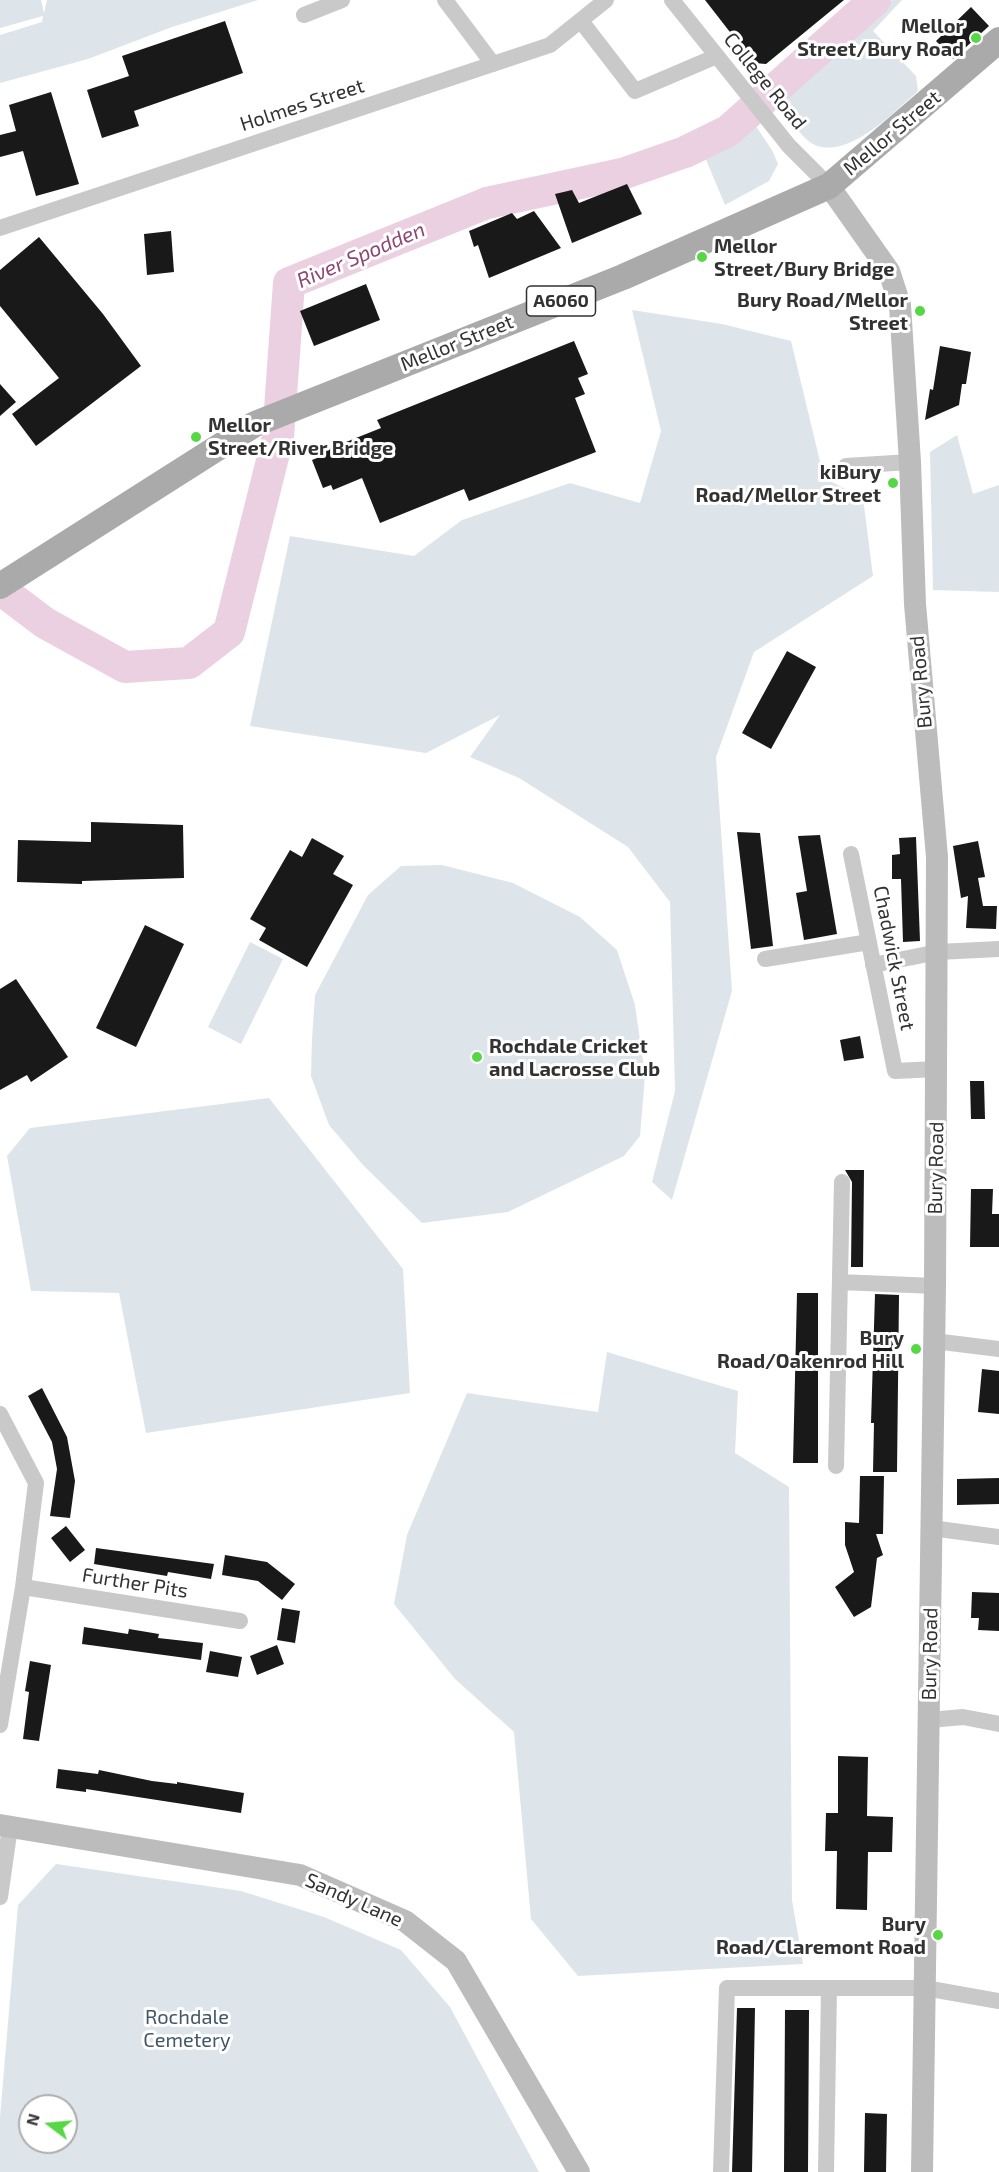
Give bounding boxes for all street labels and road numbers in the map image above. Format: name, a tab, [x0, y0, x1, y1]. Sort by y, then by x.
street label: College Road	[719, 28, 811, 134]
street label: Holmes Street	[237, 74, 367, 136]
street label: Mellor Street	[838, 85, 946, 181]
road number: A6060	[526, 286, 596, 316]
street label: Mellor Street	[397, 309, 517, 377]
street label: Bury Road	[905, 635, 937, 729]
street label: Chadwick Street	[868, 884, 920, 1032]
street label: Bury Road	[923, 1121, 949, 1215]
street label: Further Pits	[80, 1563, 190, 1603]
street label: Bury Road	[917, 1607, 943, 1701]
street label: Sandy Lane	[302, 1868, 406, 1932]

